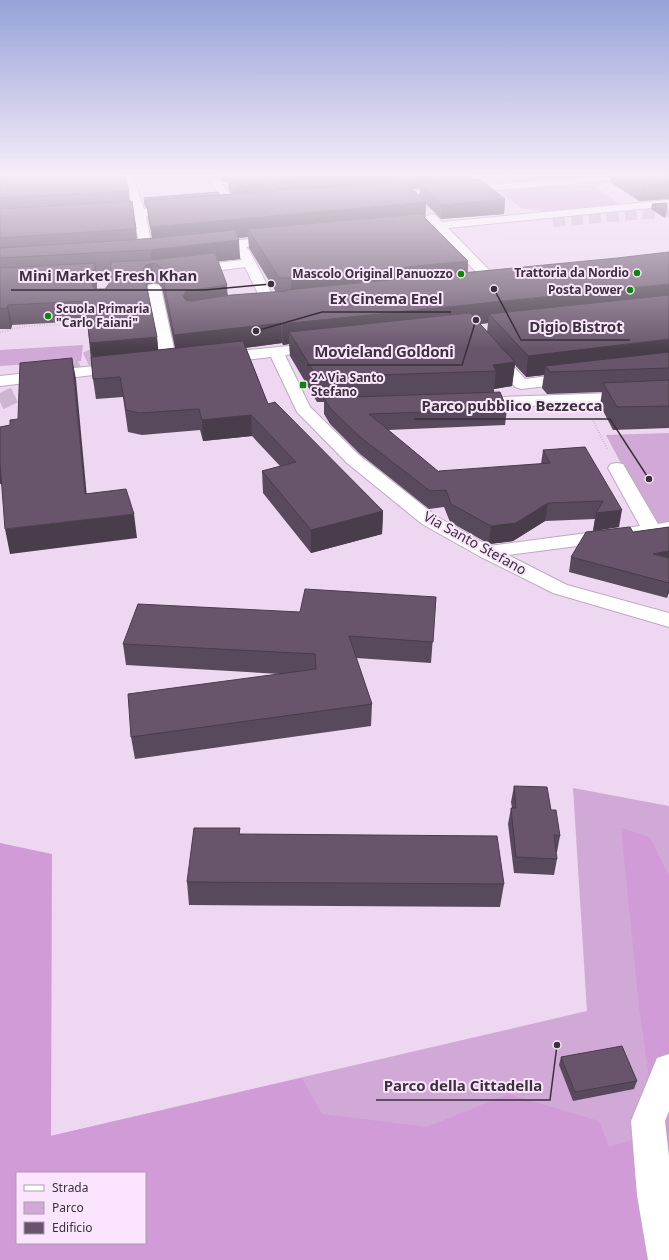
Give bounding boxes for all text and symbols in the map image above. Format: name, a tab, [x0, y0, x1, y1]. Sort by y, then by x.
callout: Mini Market Fresh Khan	[11, 263, 205, 290]
place label: Trattoria da Nordio	[514, 264, 629, 281]
text: Mini Market Fresh Khan	[19, 265, 197, 285]
place label: Mascolo Original Panuozzo	[292, 265, 453, 282]
marker: Trattoria da Nordio	[632, 268, 642, 278]
marker: Mascolo Original Panuozzo	[456, 269, 466, 279]
place label: Posta Power	[548, 281, 623, 298]
callout: Ex Cinema Enel	[322, 285, 451, 312]
marker: Posta Power	[625, 285, 635, 295]
text: Ex Cinema Enel	[330, 288, 442, 308]
place label: Scuola Primaria "Carlo Faiani"	[56, 300, 149, 331]
marker: Scuola Primaria "Carlo Faiani"	[43, 311, 53, 321]
callout: Digio Bistrot	[521, 313, 630, 340]
text: Digio Bistrot	[529, 316, 623, 336]
callout: Movieland Goldoni	[307, 338, 462, 365]
text: Movieland Goldoni	[314, 341, 454, 361]
place label: 2^ Via Santo Stefano	[311, 369, 384, 400]
marker: 2^ Via Santo Stefano	[298, 380, 308, 390]
callout: Parco pubblico Bezzecca	[414, 392, 610, 419]
text: Parco pubblico Bezzecca	[422, 395, 602, 415]
street label: Via Santo Stefano	[420, 506, 530, 579]
callout: Parco della Cittadella	[376, 1073, 550, 1100]
text: Parco della Cittadella	[384, 1075, 542, 1095]
legend	[16, 1172, 146, 1244]
text: Strada	[52, 1179, 88, 1196]
text: Parco	[52, 1199, 84, 1216]
text: Edificio	[52, 1219, 93, 1236]

